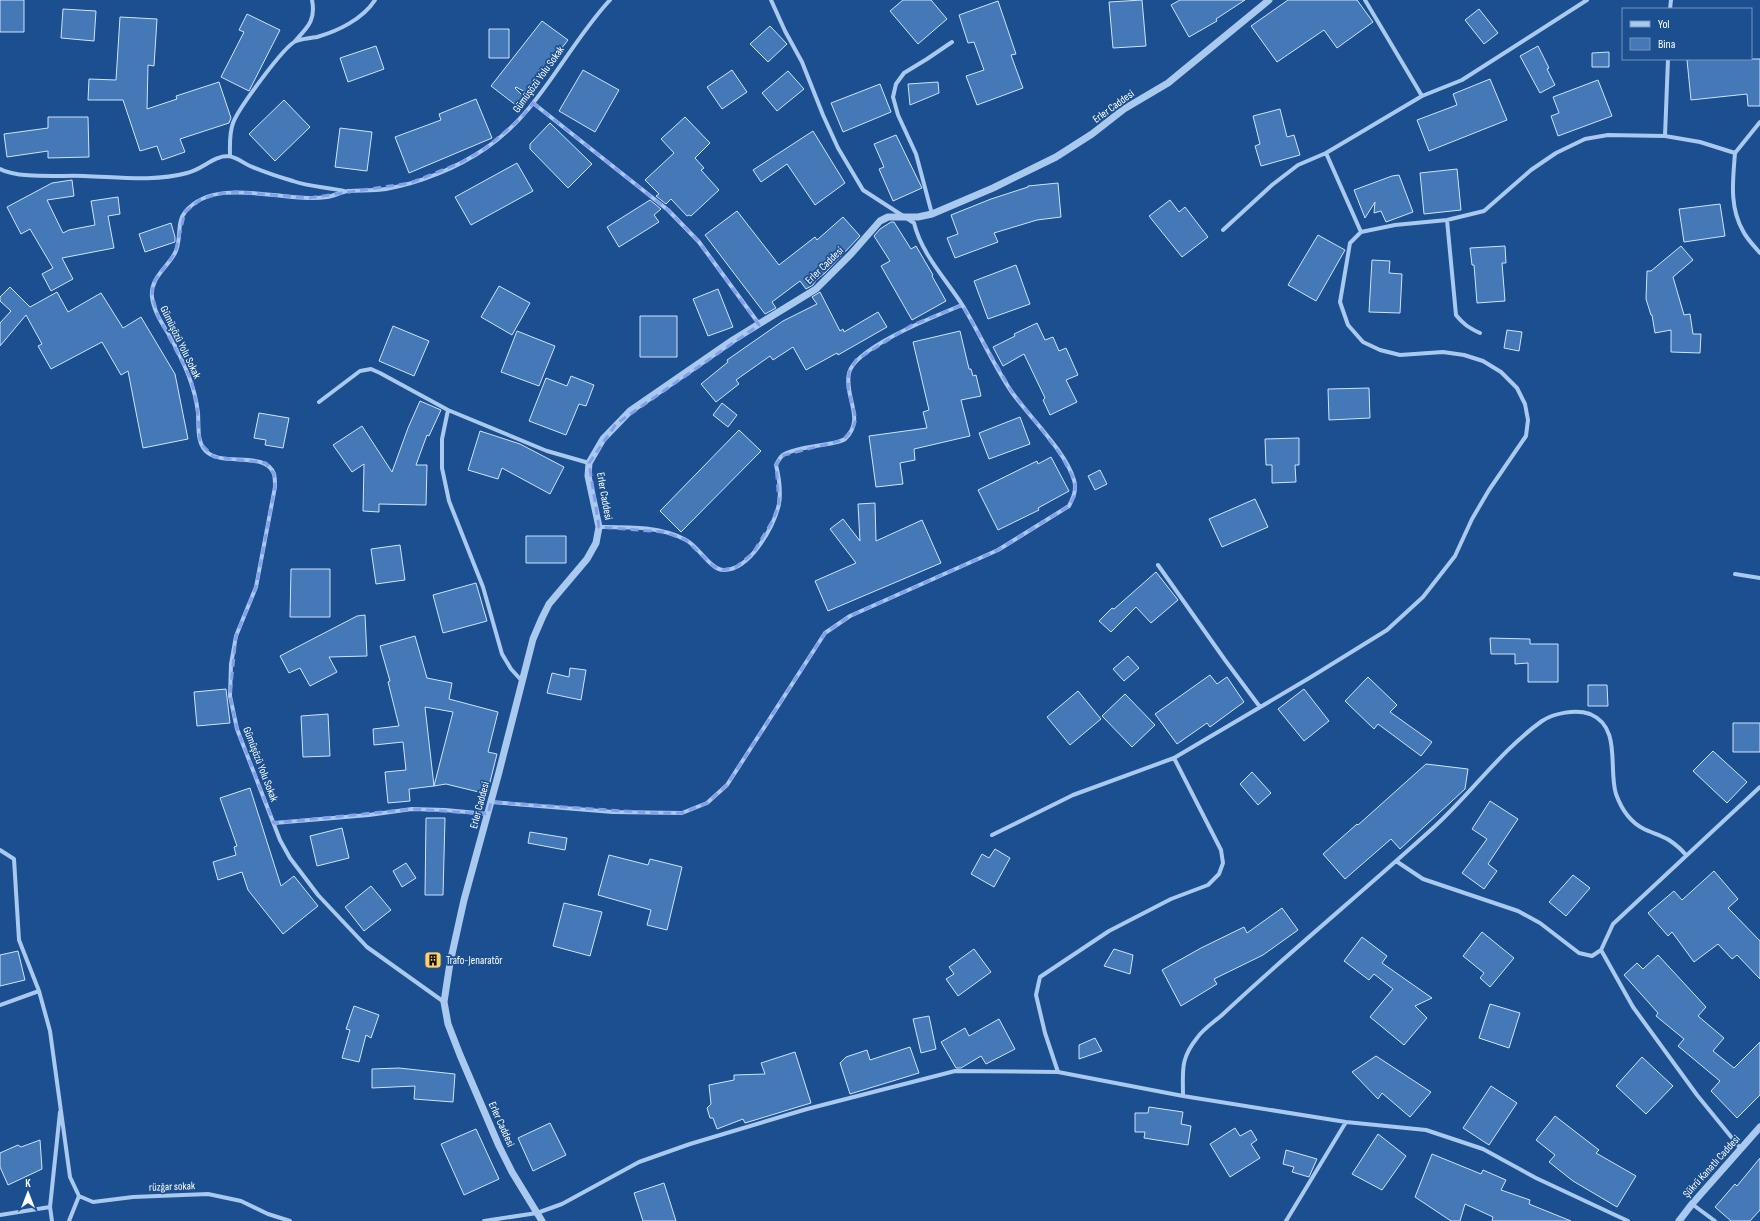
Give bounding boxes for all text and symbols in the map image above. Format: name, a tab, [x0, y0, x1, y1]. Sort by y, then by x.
legend	[1622, 8, 1752, 60]
text: Yol	[1658, 17, 1670, 32]
text: Bina	[1658, 37, 1676, 52]
street label: Gümüşözü Yolu Sokak	[510, 43, 567, 115]
street label: Erler Caddesi	[1090, 87, 1137, 126]
street label: Erler Caddesi	[803, 244, 846, 287]
street label: Gümüşözü Yolu Sokak	[157, 304, 204, 381]
street label: Erler Caddesi	[594, 471, 615, 521]
street label: Gümüşözü Yolu Sokak	[240, 725, 281, 804]
street label: Erler Caddesi	[467, 780, 492, 830]
building icon: Trafo-Jenaratör	[423, 950, 443, 970]
place label: Trafo-Jenaratör	[446, 954, 502, 967]
street label: Erler Caddesi	[486, 1100, 517, 1149]
street label: Şükrü Kanatlı Caddesi	[1680, 1133, 1743, 1200]
north arrow	[8, 1173, 48, 1213]
text: K	[25, 1177, 31, 1190]
street label: rüzğar sokak	[149, 1179, 196, 1194]

